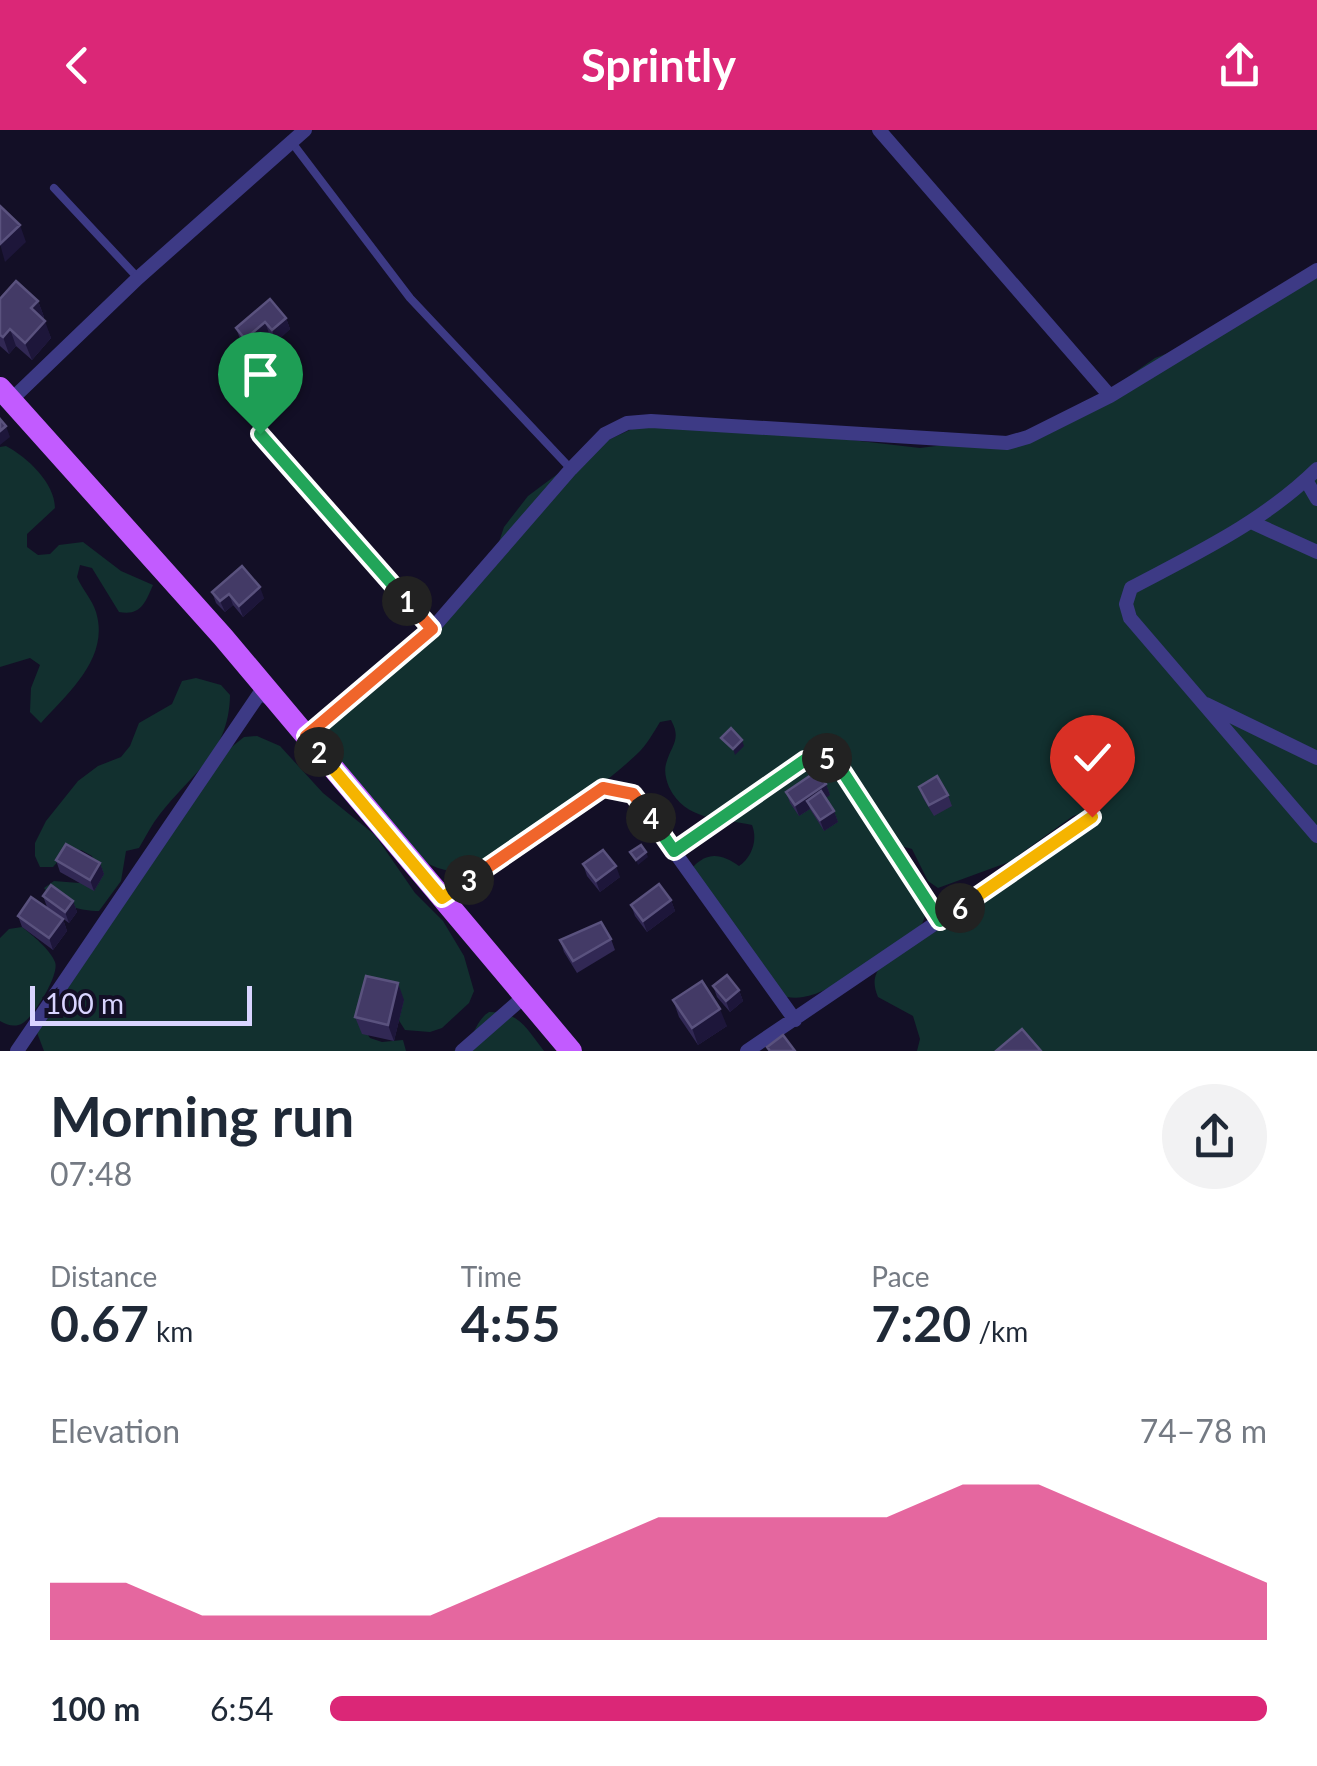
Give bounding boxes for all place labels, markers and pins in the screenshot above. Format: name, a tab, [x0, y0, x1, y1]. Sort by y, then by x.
pin	[218, 332, 303, 435]
pin: 1	[382, 576, 432, 626]
pin	[1050, 715, 1135, 818]
pin: 2	[294, 727, 344, 777]
pin: 5	[802, 733, 852, 783]
pin: 4	[626, 793, 676, 843]
pin: 3	[444, 855, 494, 905]
pin: 6	[935, 883, 985, 933]

